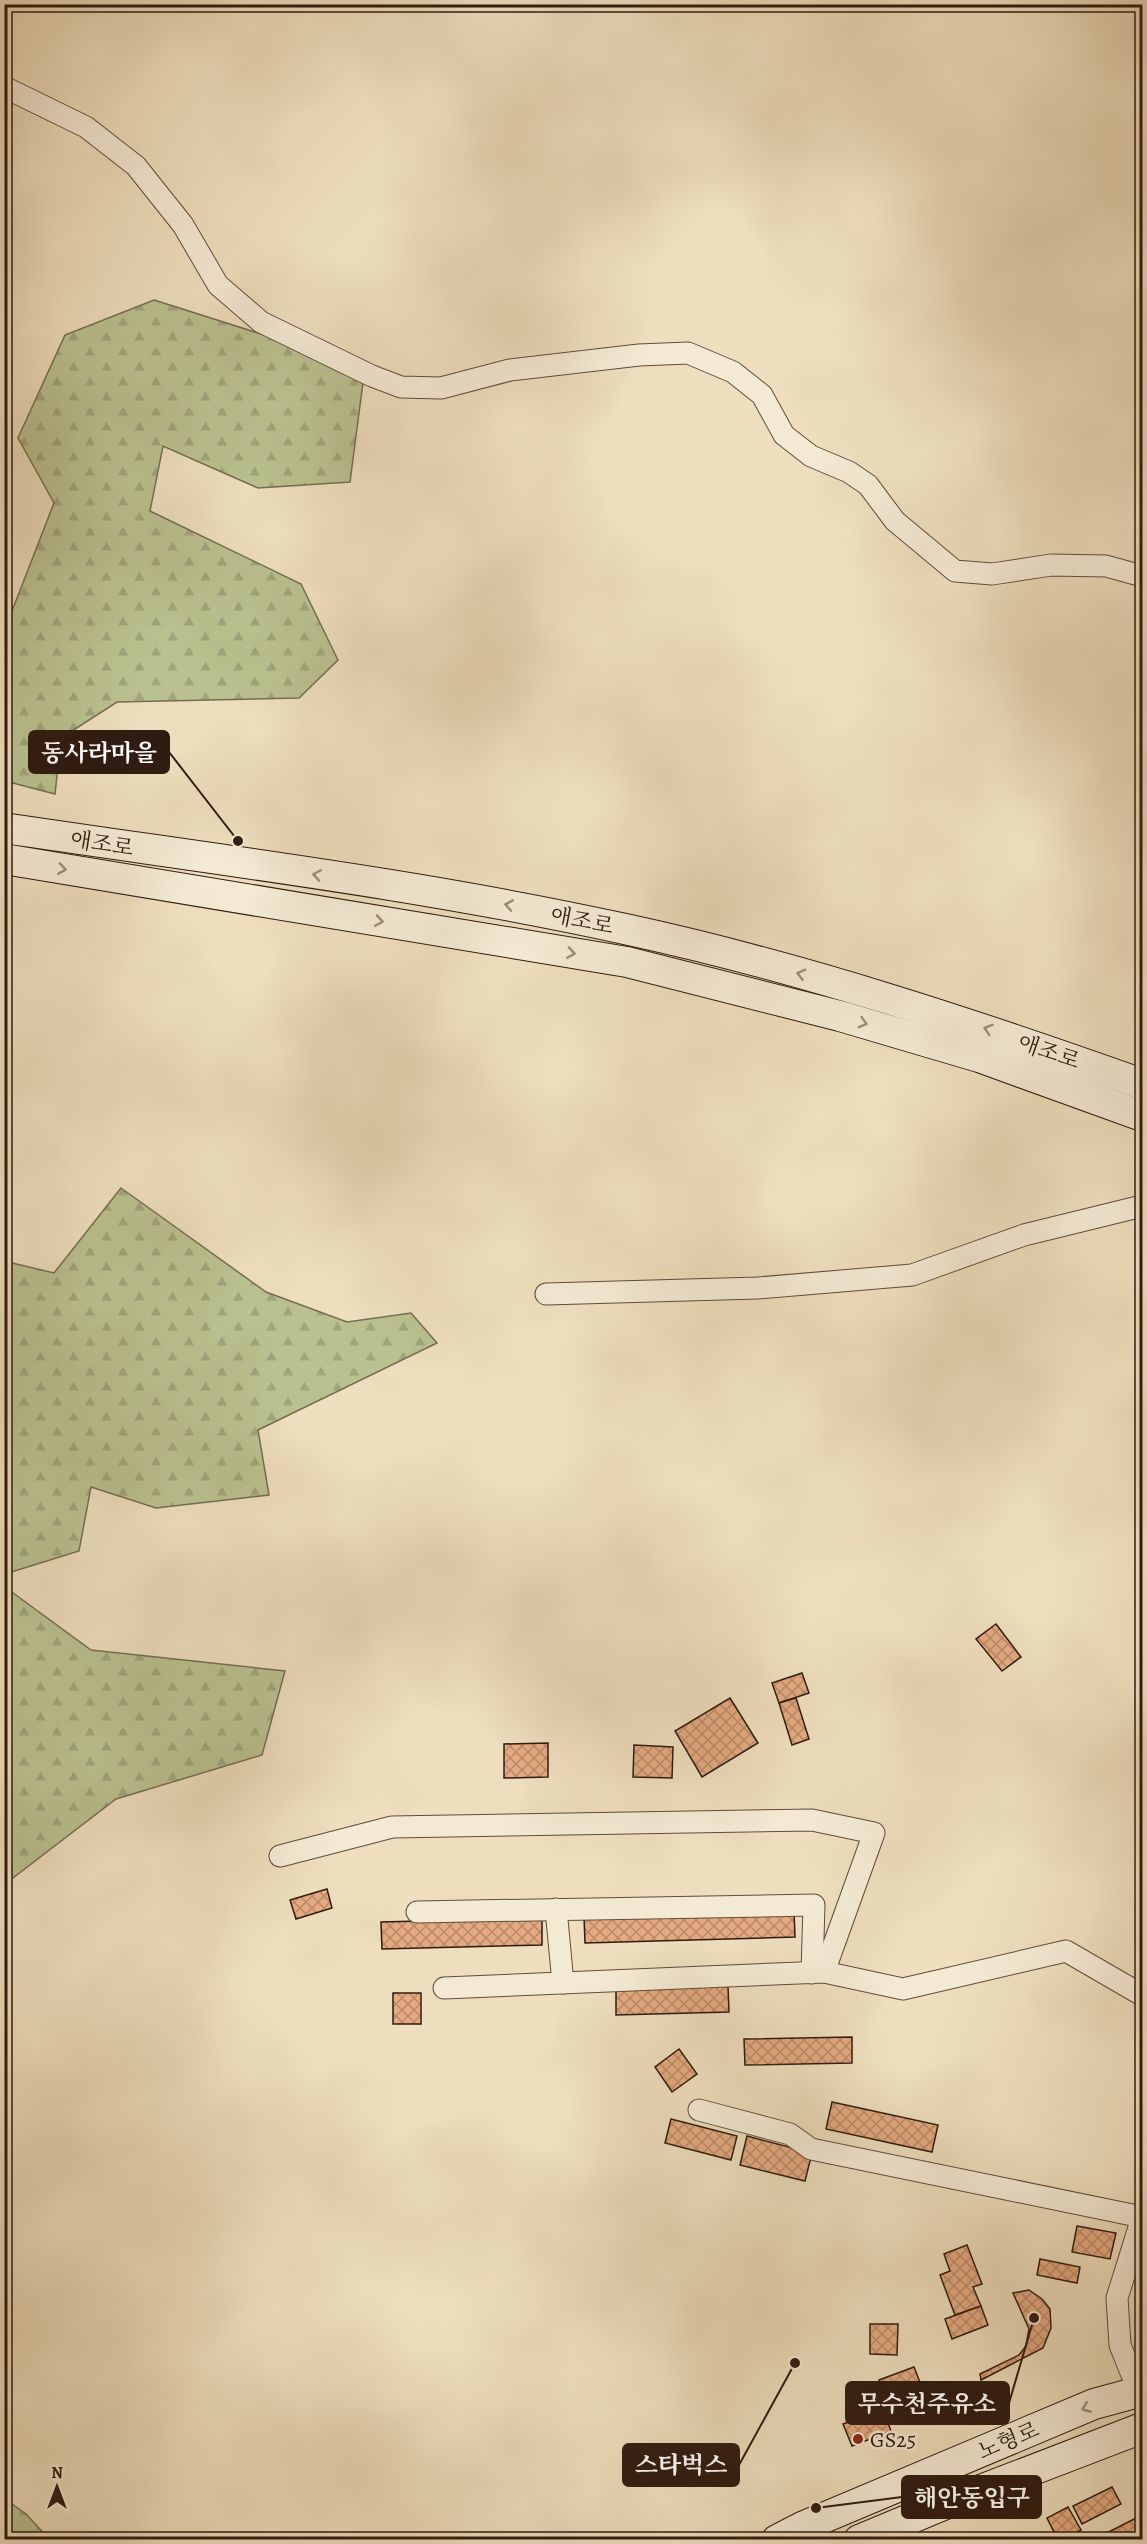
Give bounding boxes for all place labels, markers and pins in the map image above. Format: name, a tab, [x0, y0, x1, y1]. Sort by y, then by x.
callout: 동사라마을	[29, 731, 169, 773]
callout: 무수천주유소	[846, 2382, 1009, 2424]
place label: GS25	[870, 2425, 916, 2455]
marker: GS25	[851, 2432, 865, 2446]
callout: 스타벅스	[623, 2444, 739, 2486]
callout: 해안동입구	[902, 2476, 1041, 2518]

